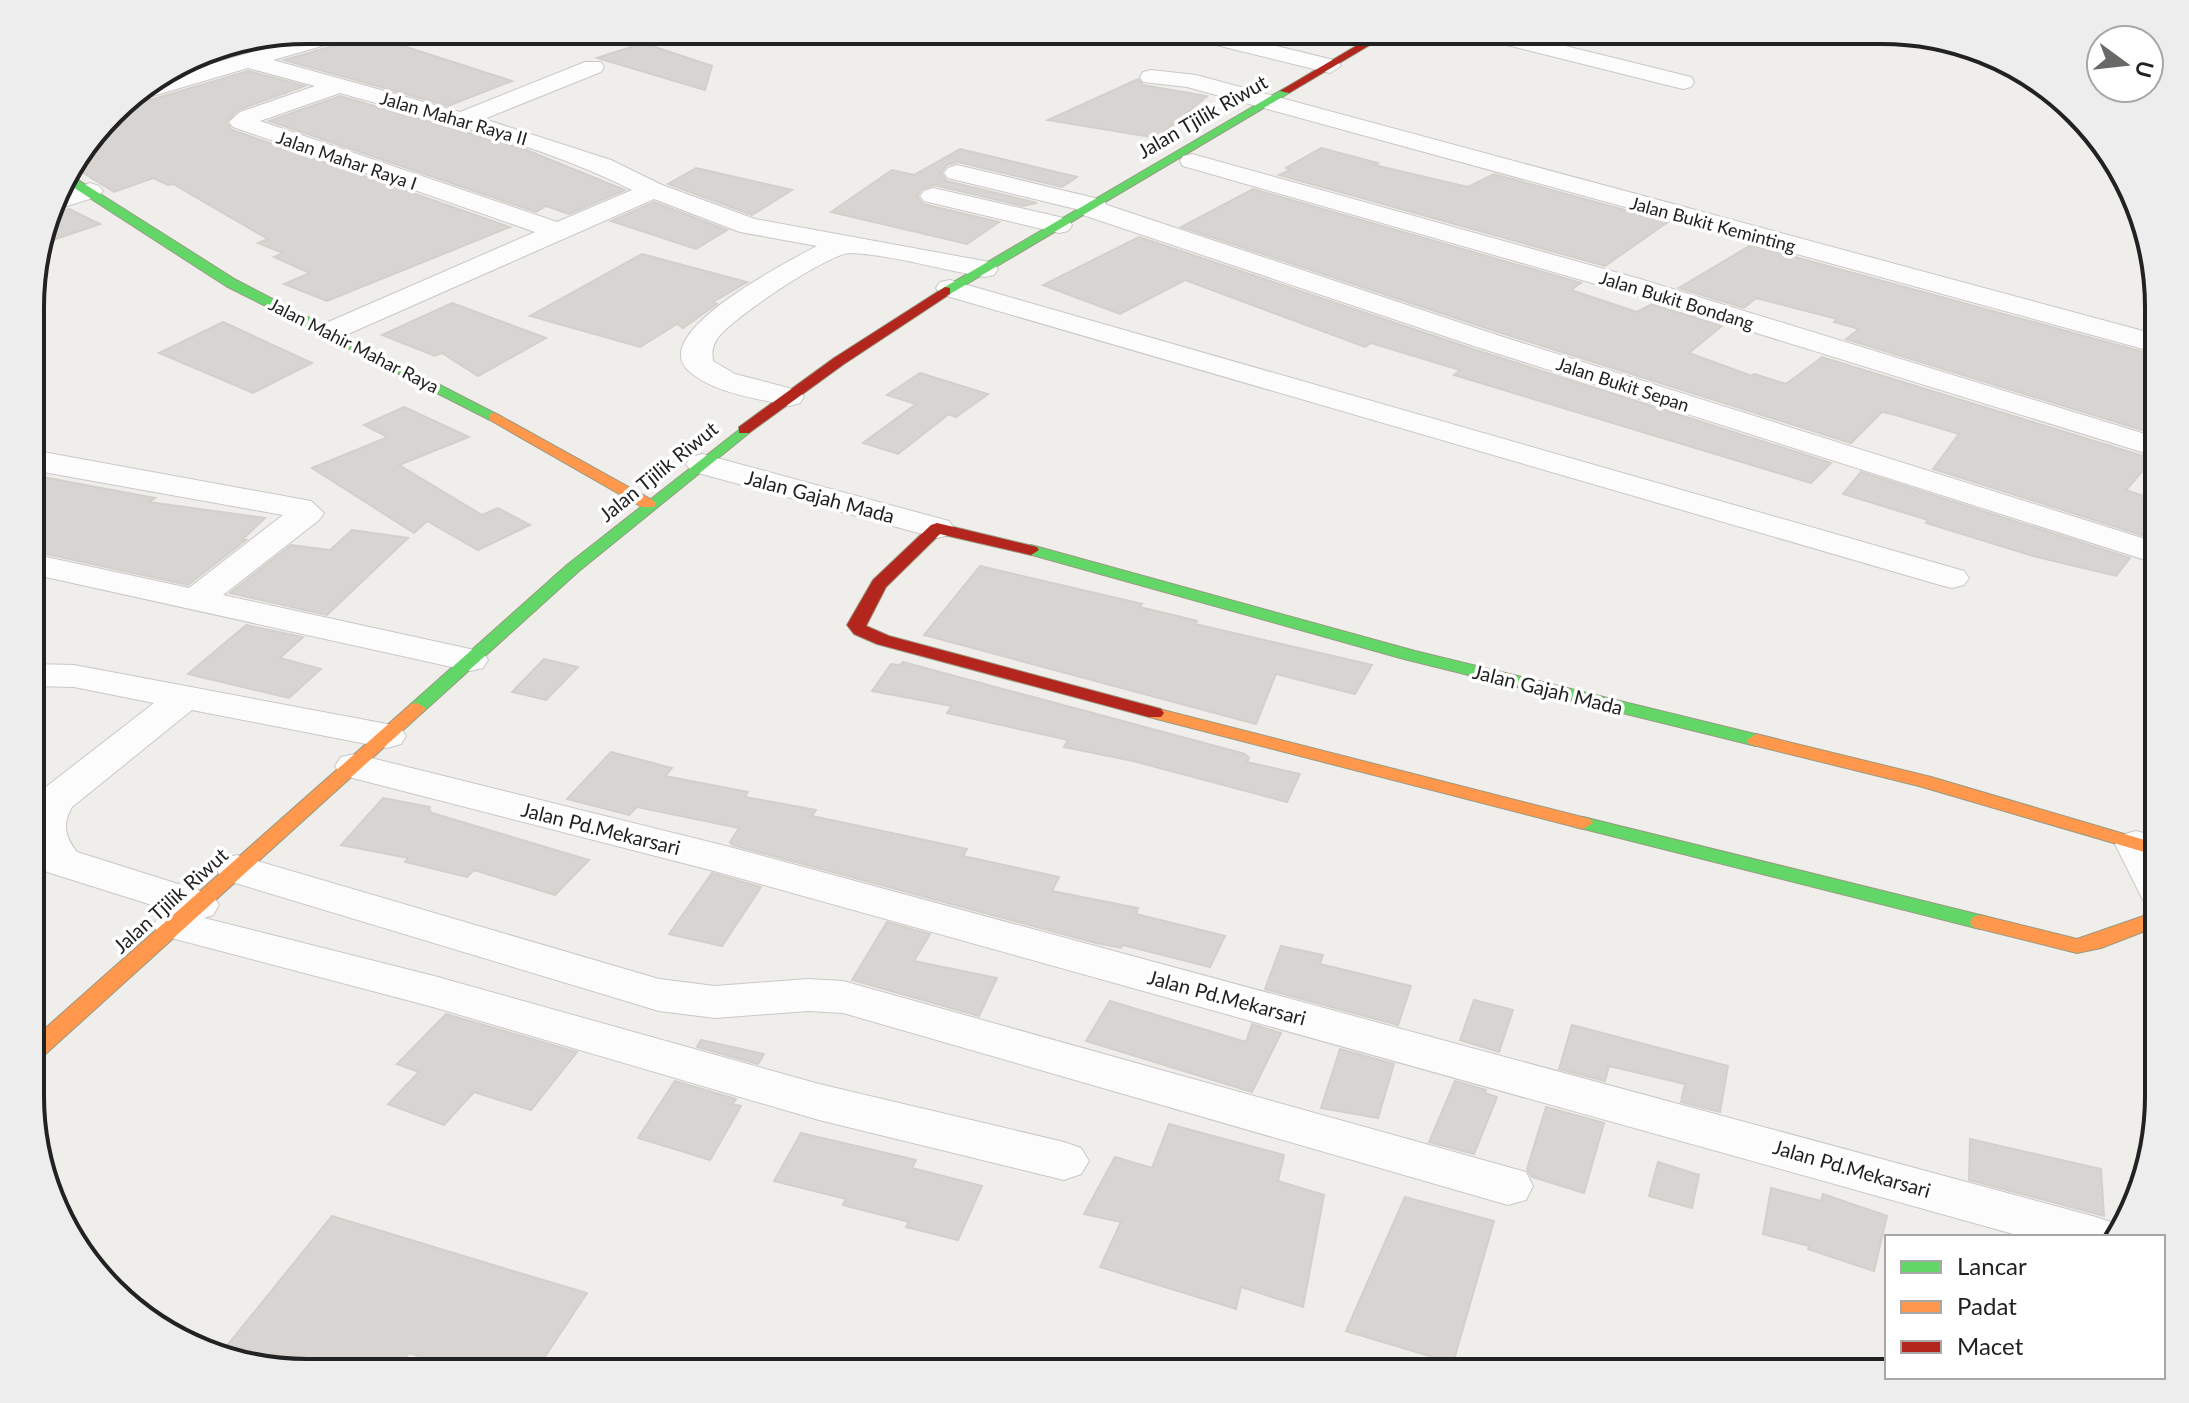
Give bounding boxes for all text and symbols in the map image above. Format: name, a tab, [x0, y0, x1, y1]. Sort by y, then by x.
north arrow	[2085, 24, 2165, 104]
text: U	[2130, 58, 2160, 81]
street label: Jalan Tjilik Riwut	[1133, 69, 1271, 163]
street label: Jalan Mahar Raya II	[378, 87, 530, 149]
street label: Jalan Mahar Raya I	[274, 126, 420, 194]
street label: Jalan Bukit Keminting	[1628, 191, 1798, 257]
street label: Jalan Bukit Bondang	[1597, 266, 1757, 334]
street label: Jalan Mahir Mahar Raya	[265, 293, 443, 397]
street label: Jalan Bukit Sepan	[1554, 352, 1692, 416]
street label: Jalan Tjilik Riwut	[594, 416, 722, 526]
street label: Jalan Gajah Mada	[743, 465, 897, 527]
street label: Jalan Gajah Mada	[1470, 659, 1626, 719]
street label: Jalan Pd.Mekarsari	[519, 797, 683, 859]
street label: Jalan Tjilik Riwut	[108, 842, 232, 958]
street label: Jalan Pd.Mekarsari	[1145, 964, 1309, 1030]
street label: Jalan Pd.Mekarsari	[1770, 1134, 1934, 1202]
legend	[1885, 1235, 2165, 1379]
text: Lancar	[1957, 1251, 2027, 1280]
text: Padat	[1957, 1291, 2017, 1320]
text: Macet	[1957, 1331, 2024, 1360]

